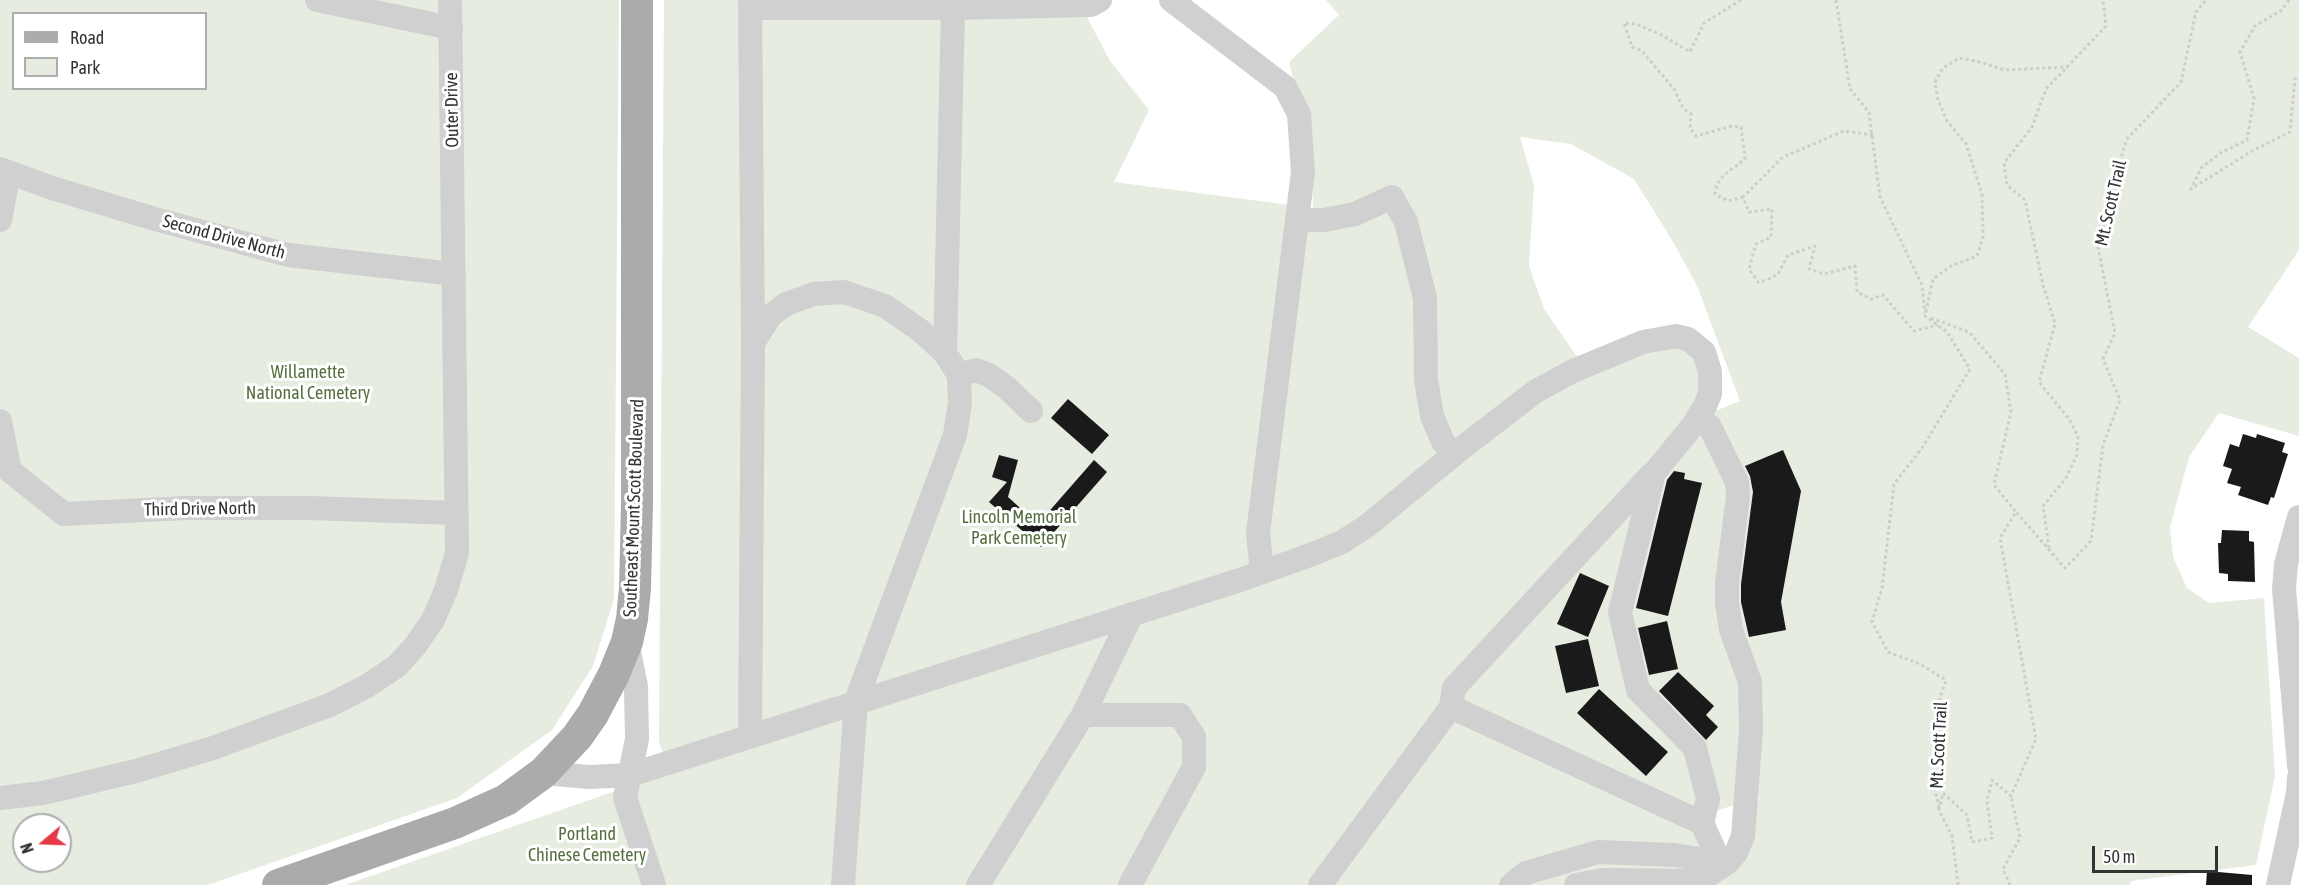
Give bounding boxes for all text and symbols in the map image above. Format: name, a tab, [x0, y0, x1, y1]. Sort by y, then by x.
legend	[12, 12, 207, 90]
text: Road	[70, 27, 104, 48]
text: Park	[70, 57, 100, 78]
street label: Outer Drive	[441, 72, 463, 148]
street label: Mt. Scott Trail	[2091, 158, 2131, 248]
street label: Second Drive North	[160, 210, 288, 264]
park label: Willamette National Cemetery	[246, 361, 370, 404]
street label: Southeast Mount Scott Boulevard	[619, 399, 649, 617]
street label: Third Drive North	[144, 497, 256, 521]
park label: Lincoln Memorial Park Cemetery	[961, 506, 1077, 548]
street label: Mt. Scott Trail	[1926, 701, 1952, 789]
north arrow	[12, 813, 72, 873]
park label: Portland Chinese Cemetery	[528, 823, 646, 866]
scale bar	[2095, 834, 2221, 872]
text: N	[17, 841, 37, 856]
text: 50 m	[2103, 846, 2135, 867]

